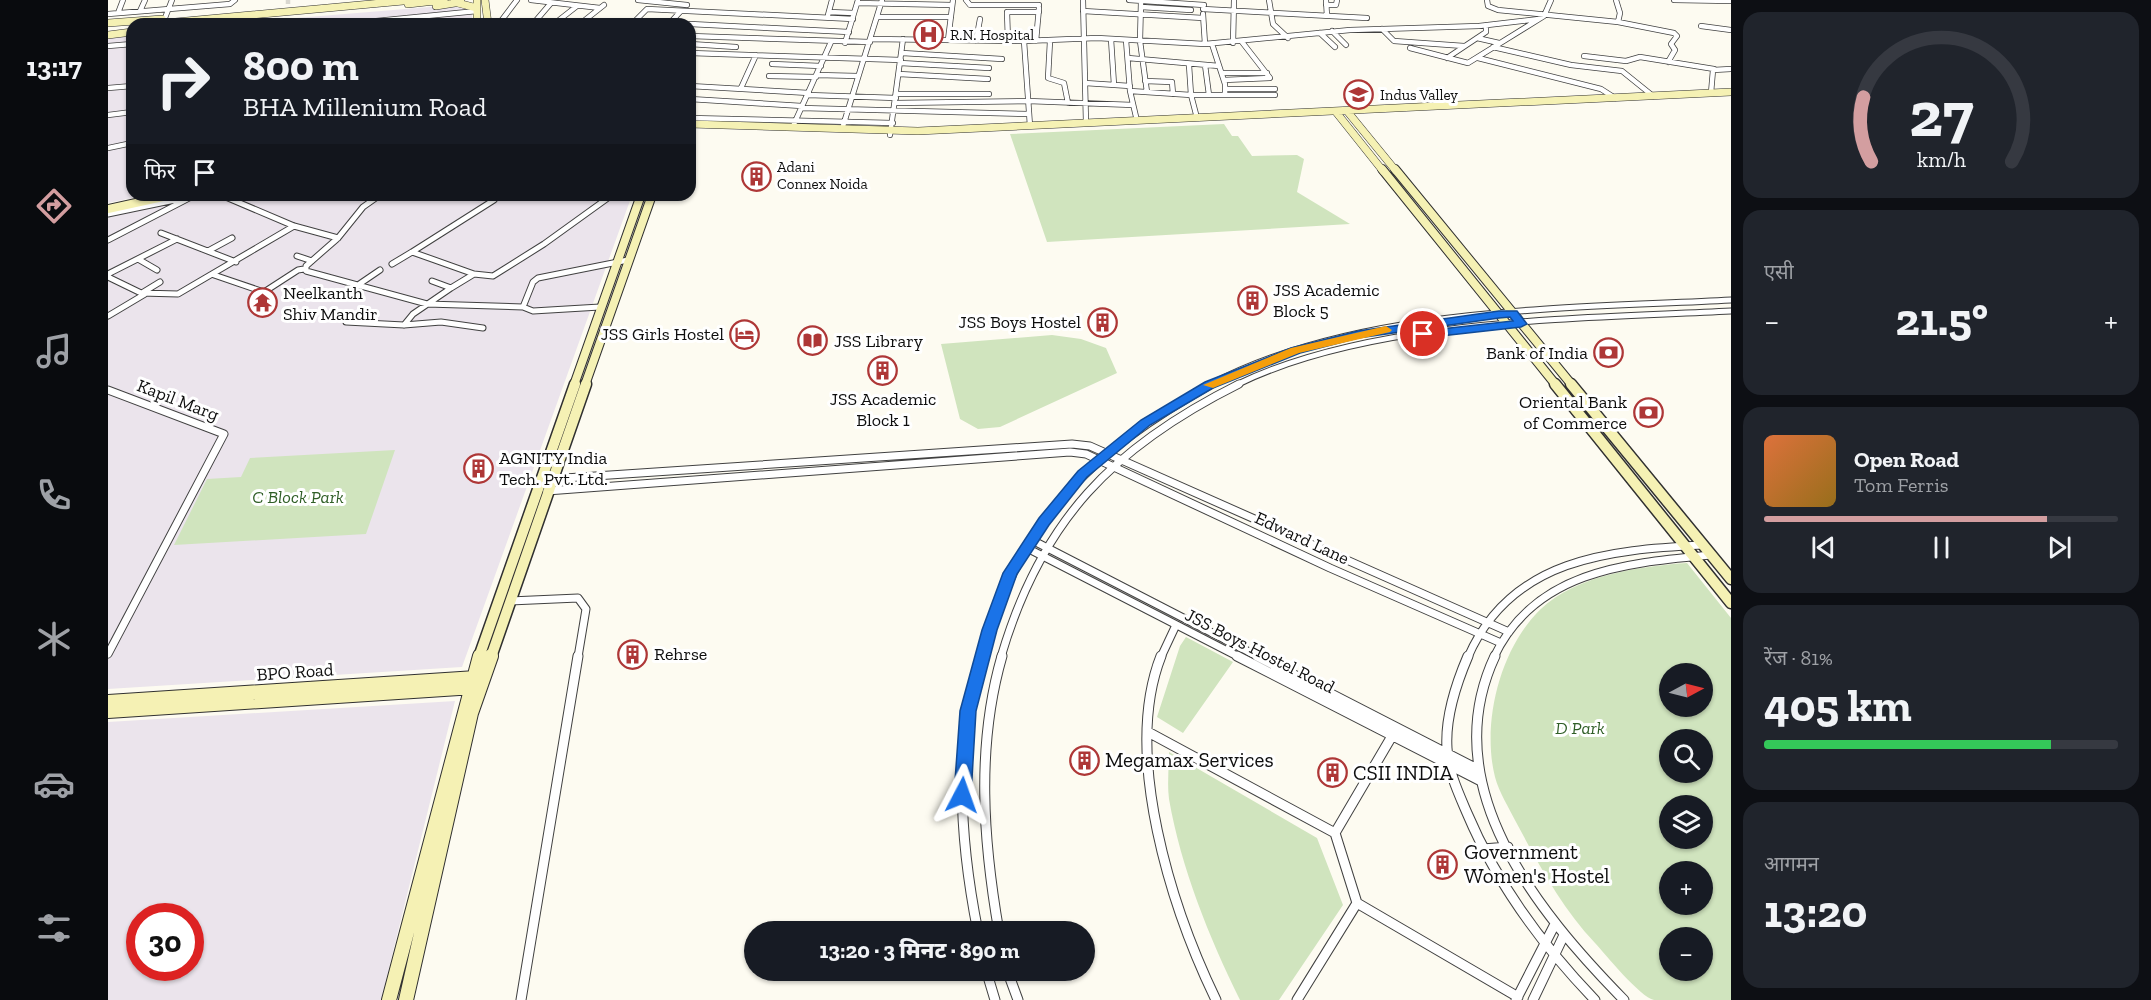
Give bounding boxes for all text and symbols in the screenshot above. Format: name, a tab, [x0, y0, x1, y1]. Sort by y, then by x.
hospital icon: R.N. Hospital	[913, 19, 945, 51]
place label: R.N. Hospital	[950, 26, 1034, 44]
text: 800 m	[243, 40, 359, 91]
icon: right	[144, 42, 222, 120]
text: 13:17	[26, 51, 82, 83]
text: 27	[1909, 77, 1973, 152]
school or university icon: Indus Valley	[1343, 79, 1375, 111]
place label: Indus Valley	[1380, 86, 1458, 104]
text: BHA Millenium Road	[243, 91, 487, 123]
text: km/h	[1917, 147, 1965, 172]
icon: arrive	[188, 156, 221, 189]
text: फिर	[144, 158, 176, 185]
place label: Adani Connex Noida	[777, 158, 868, 193]
building icon: Adani Connex Noida	[740, 160, 772, 192]
icon: directions	[33, 185, 75, 227]
text: एसी	[1764, 260, 1794, 284]
place label: JSS Academic Block 5	[1273, 279, 1380, 322]
place label: Neelkanth Shiv Mandir	[283, 282, 377, 325]
building icon: JSS Academic Block 5	[1236, 284, 1268, 316]
temple icon: Neelkanth Shiv Mandir	[246, 287, 278, 319]
text: 21.5°	[1896, 293, 1988, 347]
text: −	[1764, 301, 1779, 340]
text: +	[2104, 301, 2118, 340]
building icon: JSS Boys Hostel	[1086, 306, 1118, 338]
pin	[1397, 308, 1448, 359]
place label: JSS Boys Hostel	[959, 311, 1081, 333]
icon: arrive	[1406, 317, 1439, 350]
hotel icon: JSS Girls Hostel	[729, 318, 761, 350]
place label: JSS Girls Hostel	[601, 323, 724, 345]
library icon: JSS Library	[797, 325, 829, 357]
icon: music	[33, 330, 75, 372]
place label: JSS Library	[834, 330, 924, 352]
bank icon: Bank of India	[1593, 337, 1625, 369]
place label: Bank of India	[1486, 342, 1588, 364]
building icon: JSS Academic Block 1	[867, 354, 899, 386]
street label: Kapil Marg	[134, 374, 222, 426]
place label: JSS Academic Block 1	[830, 388, 936, 431]
place label: Oriental Bank of Commerce	[1519, 391, 1628, 434]
bank icon: Oriental Bank of Commerce	[1632, 396, 1664, 428]
text: Open Road	[1854, 446, 1959, 473]
place label: AGNITY India Tech. Pvt. Ltd.	[499, 447, 608, 490]
building icon: AGNITY India Tech. Pvt. Ltd.	[462, 452, 494, 484]
text: Tom Ferris	[1854, 473, 1949, 497]
icon: phone	[33, 474, 75, 516]
park label: C Block Park	[252, 486, 344, 508]
street label: Edward Lane	[1251, 507, 1353, 569]
icon: previous	[1807, 531, 1840, 564]
icon: pause	[1925, 531, 1958, 564]
icon: next	[2043, 531, 2076, 564]
street label: JSS Boys Hostel Road	[1181, 604, 1339, 698]
icon: climate	[33, 618, 75, 660]
building icon: Rehrse	[617, 638, 649, 670]
place label: Rehrse	[654, 643, 707, 665]
text: रेंज · 81%	[1764, 646, 1833, 670]
street label: BPO Road	[256, 658, 334, 686]
north arrow	[1659, 663, 1713, 717]
map controls	[1659, 663, 1713, 981]
text: 405 km	[1764, 679, 1912, 733]
park label: D Park	[1555, 717, 1605, 739]
button: search	[1659, 729, 1713, 783]
building icon: Megamax Services	[1068, 744, 1100, 776]
place label: Megamax Services	[1105, 747, 1274, 772]
building icon: CSII INDIA	[1316, 757, 1348, 789]
place label: CSII INDIA	[1353, 760, 1454, 785]
icon: car	[33, 763, 75, 805]
position arrow	[930, 763, 994, 827]
button: layers	[1659, 795, 1713, 849]
place label: Government Women's Hostel	[1464, 839, 1610, 888]
building icon: Government Women's Hostel	[1427, 848, 1459, 880]
text: आगमन	[1764, 852, 1819, 876]
button: +	[1659, 861, 1713, 915]
text: 13:20	[1764, 885, 1867, 939]
speed limit sign: 30	[126, 903, 204, 981]
icon: filters	[33, 907, 75, 949]
button: −	[1659, 927, 1713, 981]
text: 13:20 · 3 मिनट · 890 m	[819, 937, 1020, 964]

